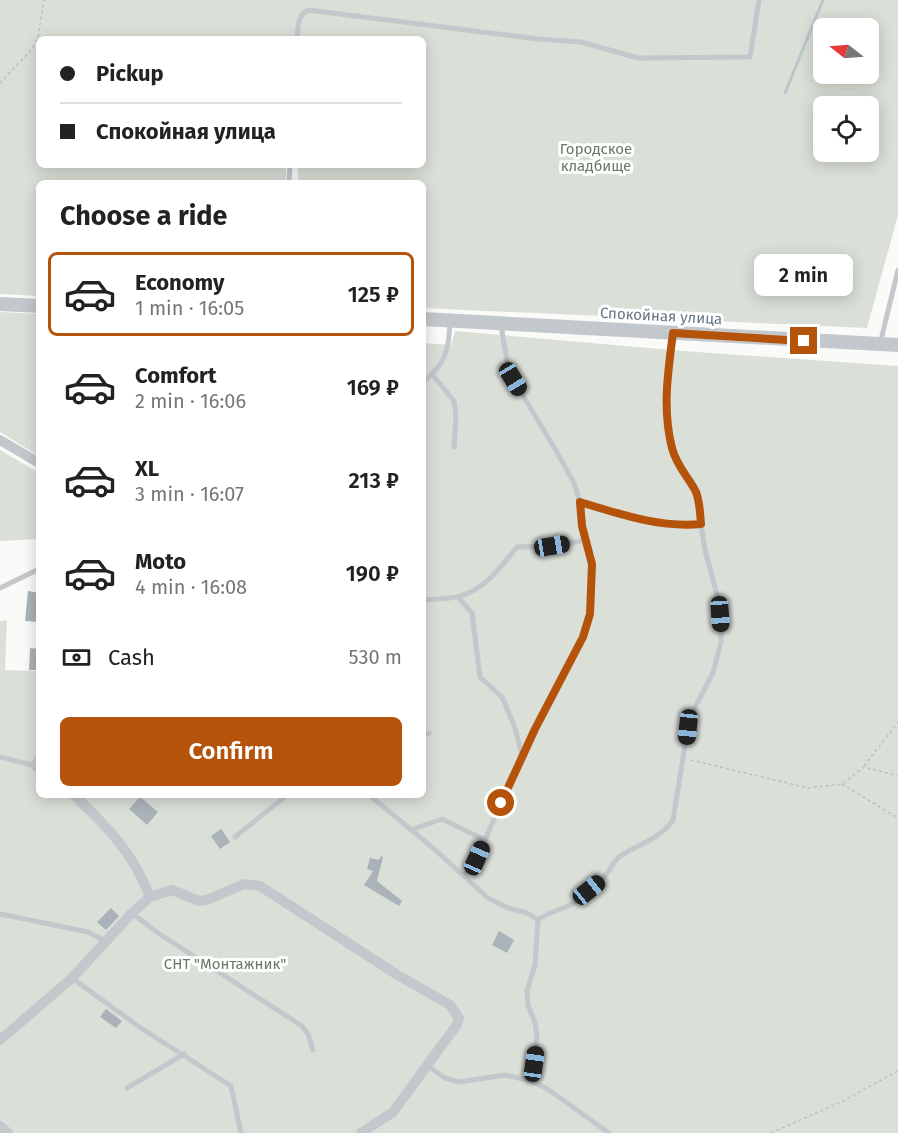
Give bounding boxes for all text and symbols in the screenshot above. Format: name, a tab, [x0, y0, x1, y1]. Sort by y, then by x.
north arrow	[813, 18, 879, 84]
map controls	[813, 18, 879, 162]
text: Pickup	[96, 60, 164, 87]
button: locate	[813, 96, 879, 162]
text: Спокойная улица	[96, 118, 276, 145]
park label: Городское кладбище	[560, 140, 632, 175]
text: Choose a ride	[60, 200, 227, 232]
callout: 2 min	[754, 254, 854, 296]
text: 2 min	[779, 263, 828, 287]
icon: car	[63, 267, 117, 321]
text: Economy	[135, 269, 224, 296]
text: 125 ₽	[348, 281, 399, 308]
text: 1 min · 16:05	[135, 296, 244, 320]
street label: Спокойная улица	[599, 304, 723, 328]
route end	[790, 327, 817, 354]
car	[496, 359, 530, 399]
icon: car	[63, 360, 117, 414]
text: Comfort	[135, 362, 216, 389]
text: 169 ₽	[347, 374, 399, 401]
text: 2 min · 16:06	[135, 389, 246, 413]
icon: car	[63, 453, 117, 507]
text: XL	[135, 455, 159, 482]
text: 213 ₽	[349, 467, 399, 494]
text: 3 min · 16:07	[135, 482, 244, 506]
car	[533, 534, 571, 558]
icon: car	[63, 546, 117, 600]
text: Moto	[135, 548, 186, 575]
text: 190 ₽	[346, 560, 399, 587]
text: 4 min · 16:08	[135, 575, 247, 599]
car	[710, 595, 730, 633]
icon: cash	[60, 641, 93, 674]
text: Cash	[108, 644, 155, 671]
text: 530 m	[349, 645, 402, 669]
car	[677, 708, 699, 746]
button: Confirm	[60, 717, 402, 786]
route start	[487, 789, 514, 816]
car	[461, 838, 493, 878]
car	[569, 872, 609, 908]
park label: СНТ "Монтажник"	[164, 955, 286, 973]
car	[523, 1045, 545, 1083]

